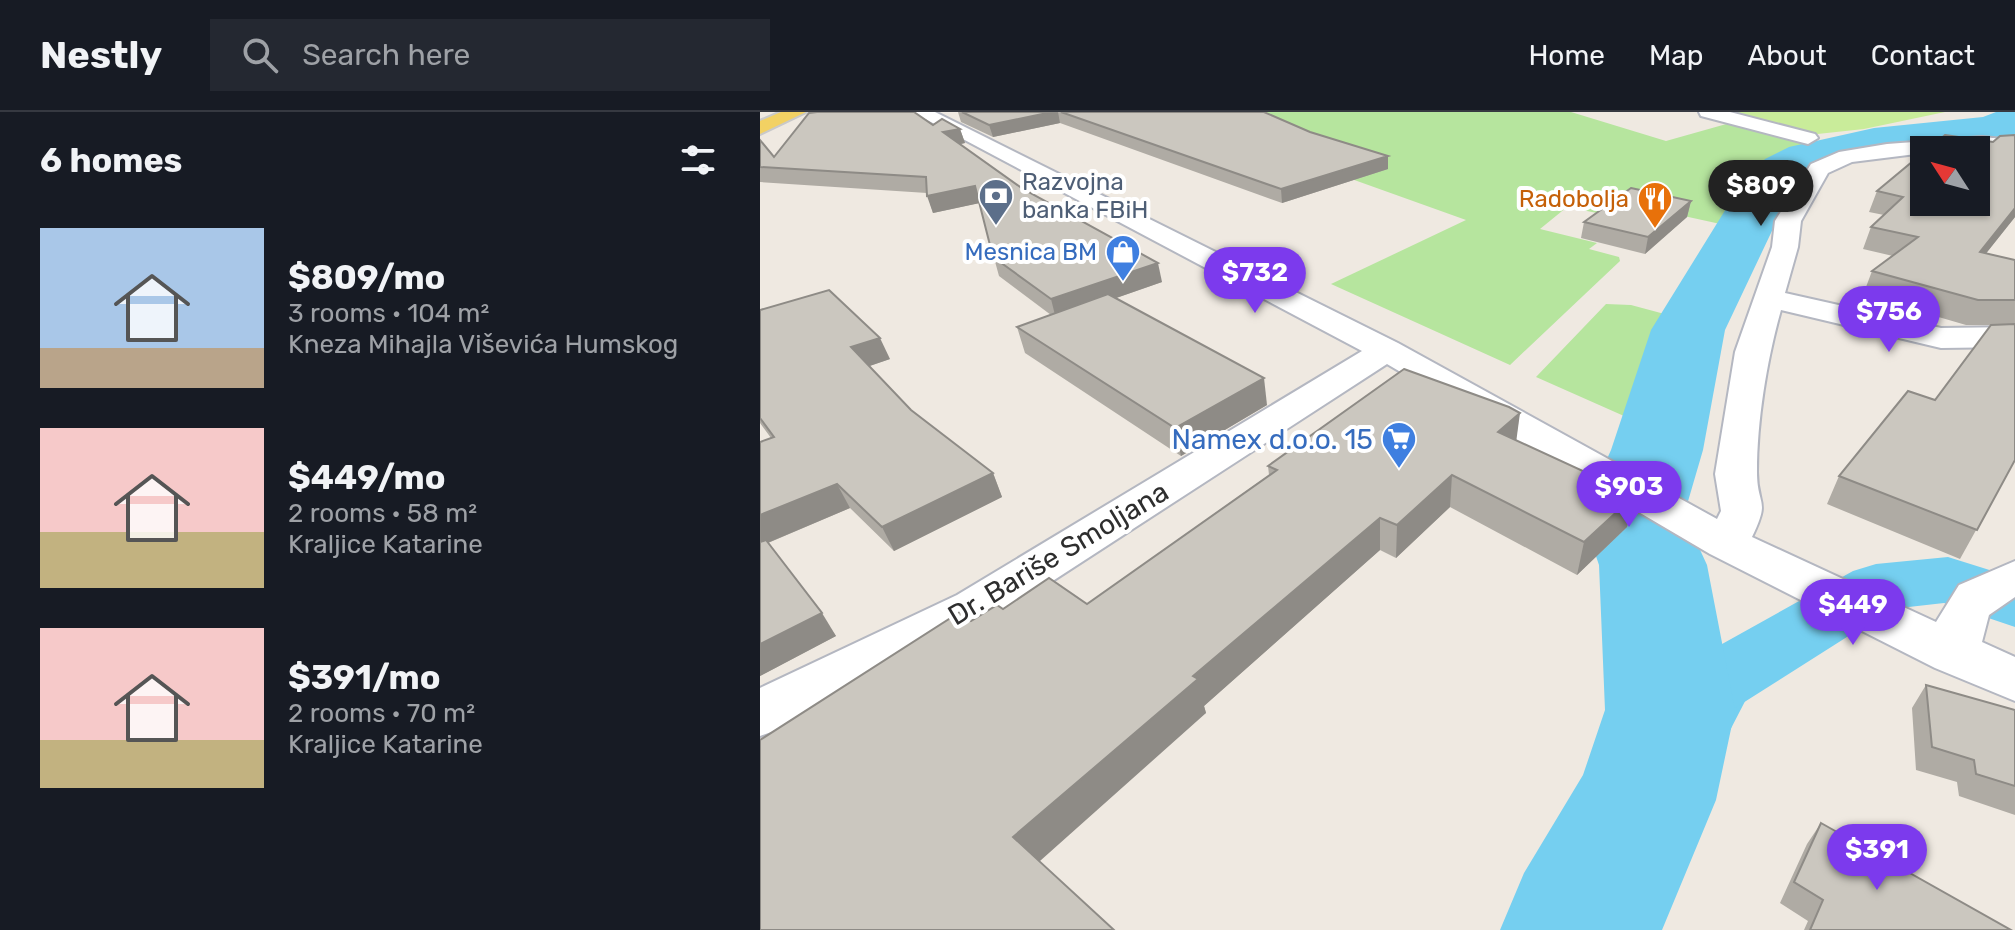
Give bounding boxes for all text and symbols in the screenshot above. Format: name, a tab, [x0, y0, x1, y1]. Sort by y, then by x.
search box	[210, 19, 770, 91]
text: Nestly	[40, 32, 162, 78]
icon: search	[238, 33, 282, 77]
text: Search here	[302, 37, 470, 73]
text: Home	[1528, 39, 1605, 72]
text: Map	[1649, 39, 1703, 72]
text: About	[1747, 39, 1827, 72]
text: Contact	[1871, 39, 1975, 72]
north arrow	[1910, 136, 1990, 216]
map controls	[1910, 136, 1990, 216]
icon: filters	[676, 138, 720, 182]
text: 6 homes	[40, 140, 182, 181]
pin: $809	[1714, 160, 1808, 228]
place label: Razvojna banka FBiH	[1022, 168, 1148, 224]
text: $809	[1726, 170, 1796, 201]
bank icon: Razvojna banka FBiH	[977, 177, 1015, 227]
restaurant icon: Radobolja	[1636, 180, 1674, 230]
place label: Radobolja	[1519, 185, 1629, 213]
shop icon: Mesnica BM	[1104, 233, 1142, 283]
place label: Mesnica BM	[964, 238, 1097, 266]
pin: $732	[1208, 247, 1302, 315]
text: $809/mo	[288, 257, 445, 298]
text: $732	[1222, 257, 1288, 288]
icon: home	[104, 260, 200, 356]
pin: $756	[1842, 286, 1936, 354]
text: $756	[1856, 296, 1922, 327]
text: 3 rooms · 104 m²	[288, 298, 489, 329]
text: Kneza Mihajla Viševića Humskog	[288, 329, 678, 360]
supermarket icon: Namex d.o.o. 15	[1380, 420, 1418, 470]
place label: Namex d.o.o. 15	[1172, 423, 1373, 456]
text: $449/mo	[288, 457, 446, 498]
icon: home	[104, 460, 200, 556]
pin: $903	[1582, 461, 1676, 529]
text: $903	[1595, 471, 1663, 502]
street label: Dr. Bariše Smoljana	[942, 475, 1174, 632]
text: 2 rooms · 58 m²	[288, 498, 477, 529]
text: Kraljice Katarine	[288, 529, 483, 560]
pin: $449	[1806, 579, 1900, 647]
text: $449	[1818, 589, 1888, 620]
text: $391/mo	[288, 657, 440, 698]
icon: home	[104, 660, 200, 756]
text: 2 rooms · 70 m²	[288, 698, 475, 729]
text: Kraljice Katarine	[288, 729, 483, 760]
pin: $391	[1830, 824, 1924, 892]
text: $391	[1845, 834, 1909, 865]

